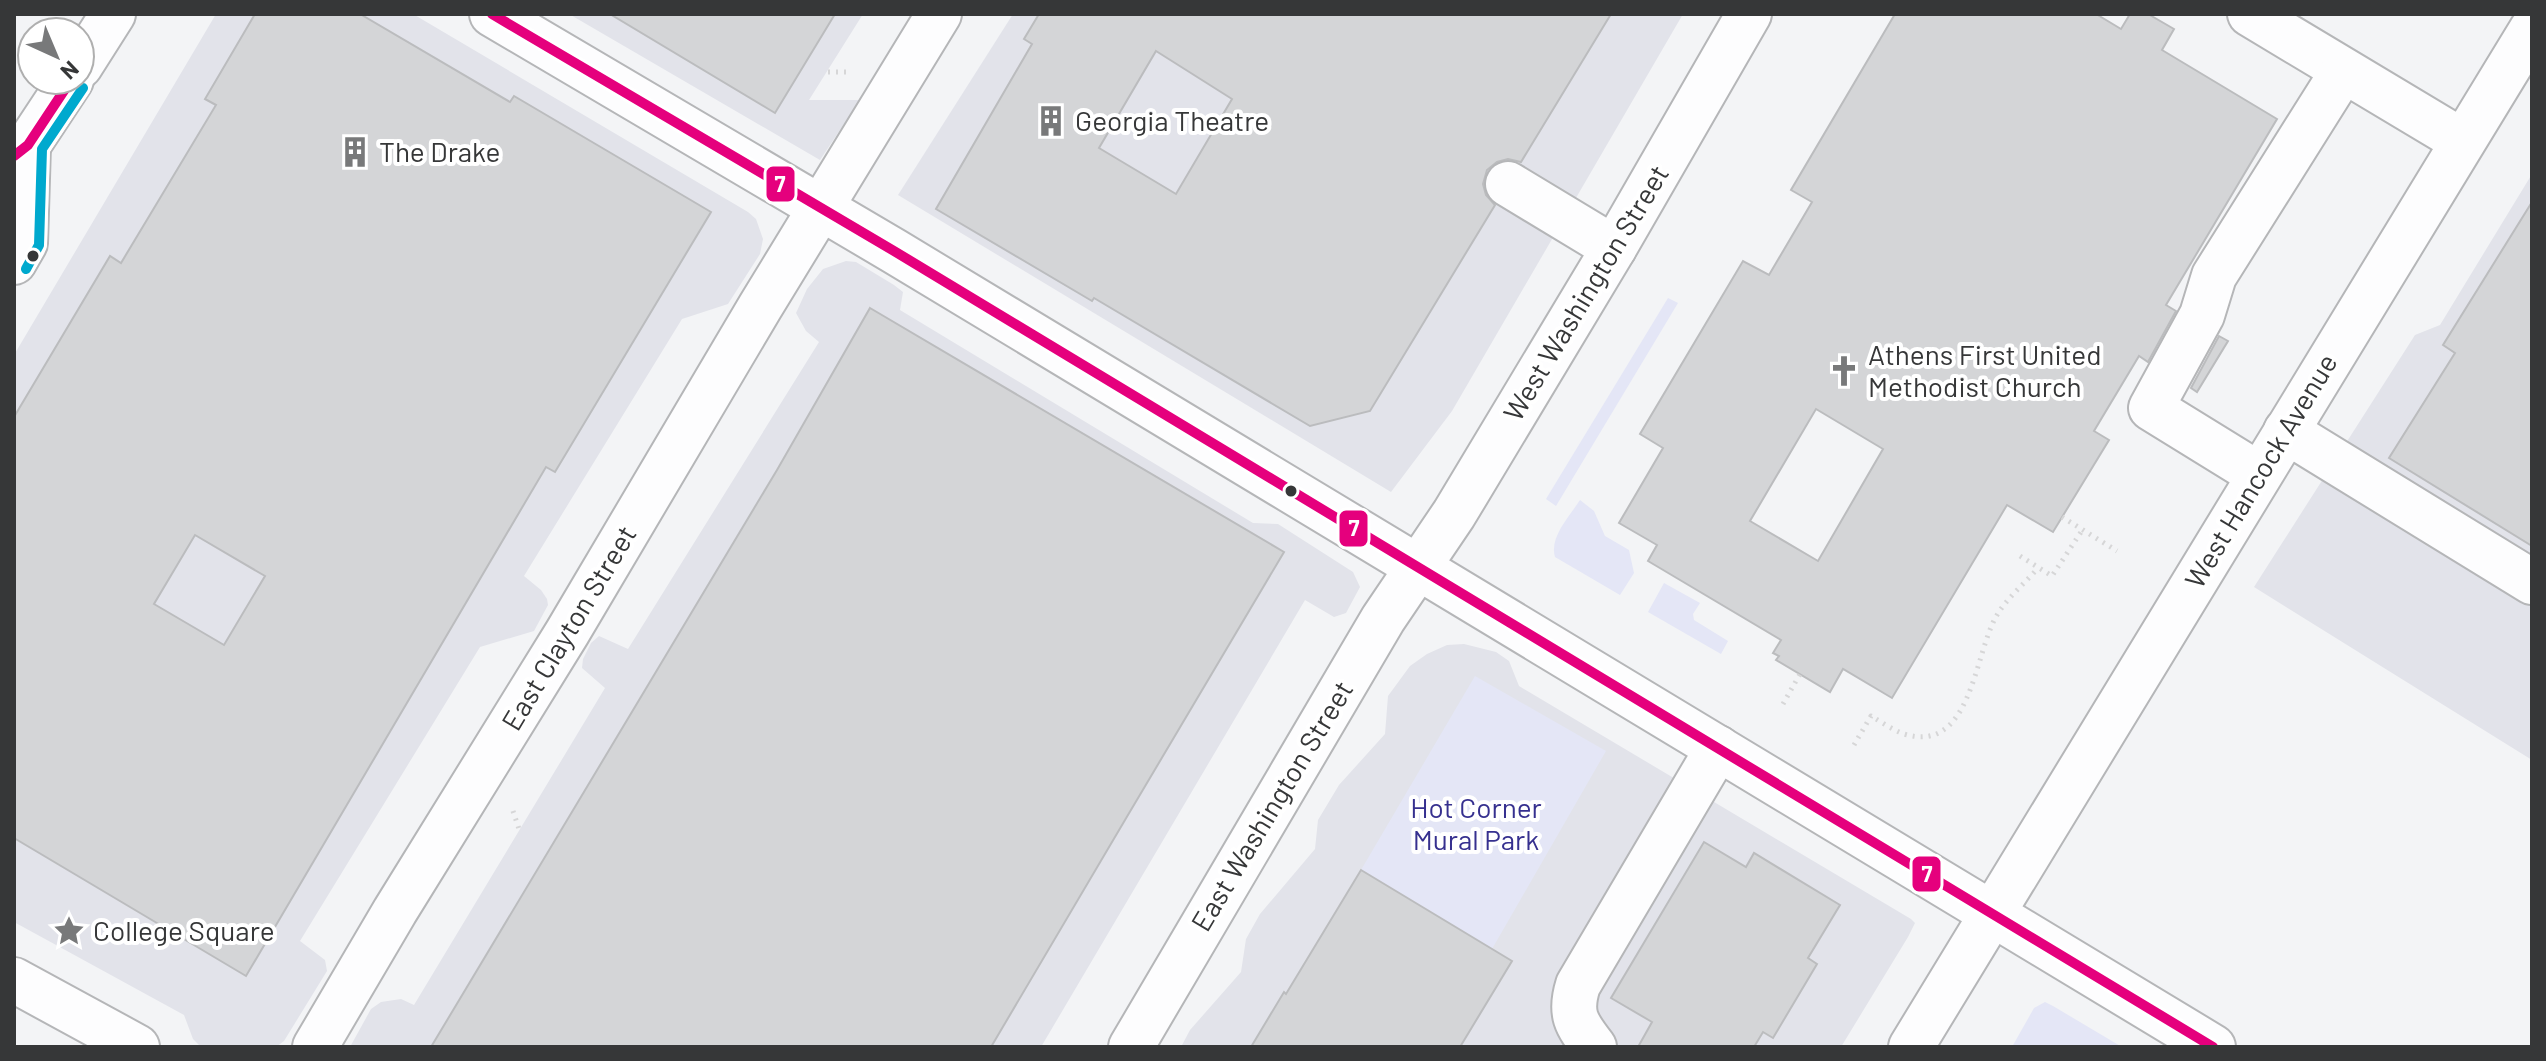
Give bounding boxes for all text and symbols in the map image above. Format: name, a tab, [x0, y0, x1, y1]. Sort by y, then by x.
north arrow	[16, 16, 96, 96]
text: N	[56, 57, 85, 86]
place label: Georgia Theatre	[1075, 103, 1269, 137]
building icon: Georgia Theatre	[1034, 104, 1068, 138]
place label: The Drake	[379, 134, 501, 168]
building icon: The Drake	[338, 135, 372, 169]
street label: West Washington Street	[1495, 158, 1675, 427]
line badge: 7	[765, 165, 796, 203]
text: 7	[775, 170, 786, 196]
unlabelled marker	[25, 248, 41, 264]
place label: Athens First United Methodist Church	[1868, 337, 2102, 403]
street label: West Hancock Avenue	[2177, 347, 2344, 594]
church icon: Athens First United Methodist Church	[1827, 354, 1861, 388]
unlabelled marker	[1283, 483, 1299, 499]
line badge: 7	[1338, 509, 1369, 548]
text: 7	[1349, 514, 1360, 540]
street label: East Clayton Street	[494, 519, 643, 736]
street label: East Washington Street	[1183, 674, 1359, 937]
park label: Hot Corner Mural Park	[1410, 790, 1542, 856]
line badge: 7	[1911, 855, 1942, 893]
text: 7	[1922, 860, 1933, 886]
place label: College Square	[93, 913, 275, 947]
place icon: College Square	[52, 914, 86, 948]

